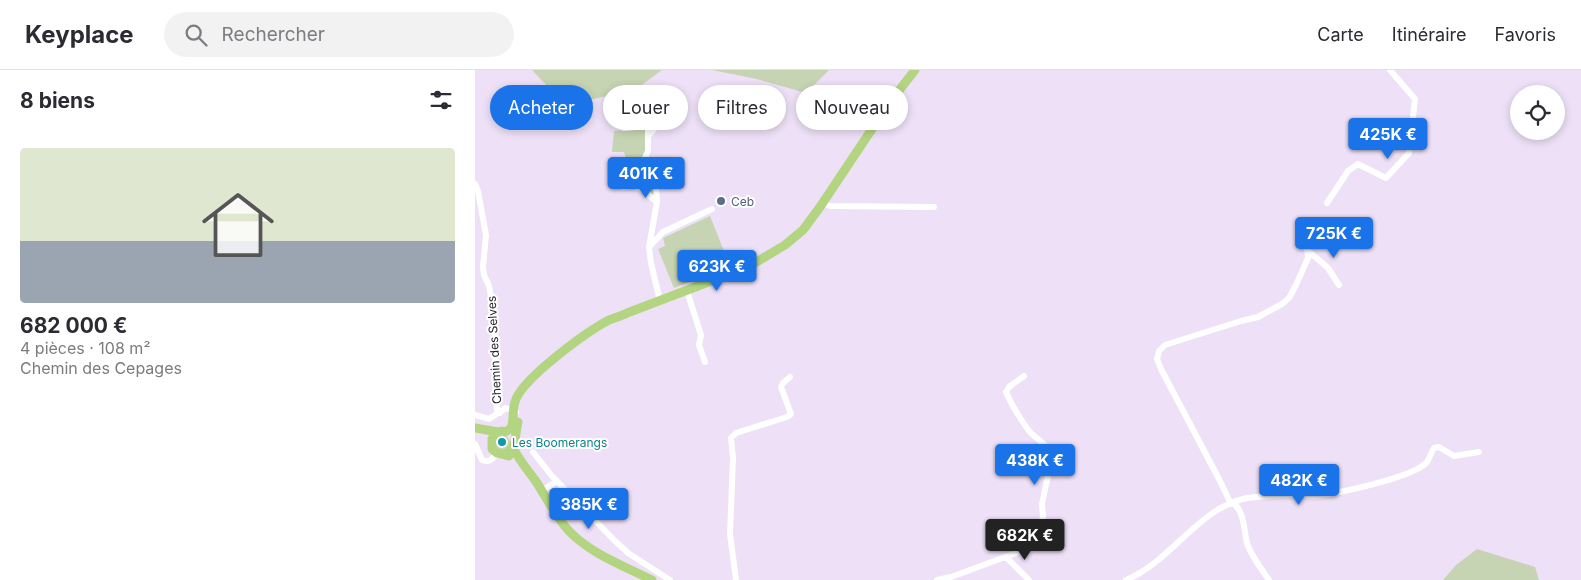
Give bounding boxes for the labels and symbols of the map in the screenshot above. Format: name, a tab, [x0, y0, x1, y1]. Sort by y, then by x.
pin: 425K €	[1347, 118, 1429, 160]
pin: 401K €	[605, 156, 687, 199]
place label: Ceb	[731, 194, 754, 209]
marker: Ceb	[715, 195, 727, 207]
pin: 725K €	[1293, 216, 1375, 259]
pin: 623K €	[676, 250, 758, 292]
street label: Chemin des Selves	[484, 296, 504, 404]
place label: Les Boomerangs	[512, 435, 607, 450]
marker: Les Boomerangs	[496, 436, 508, 448]
pin: 438K €	[994, 444, 1076, 486]
pin: 482K €	[1258, 464, 1340, 506]
pin: 385K €	[548, 488, 630, 530]
pin: 682K €	[984, 518, 1066, 561]

